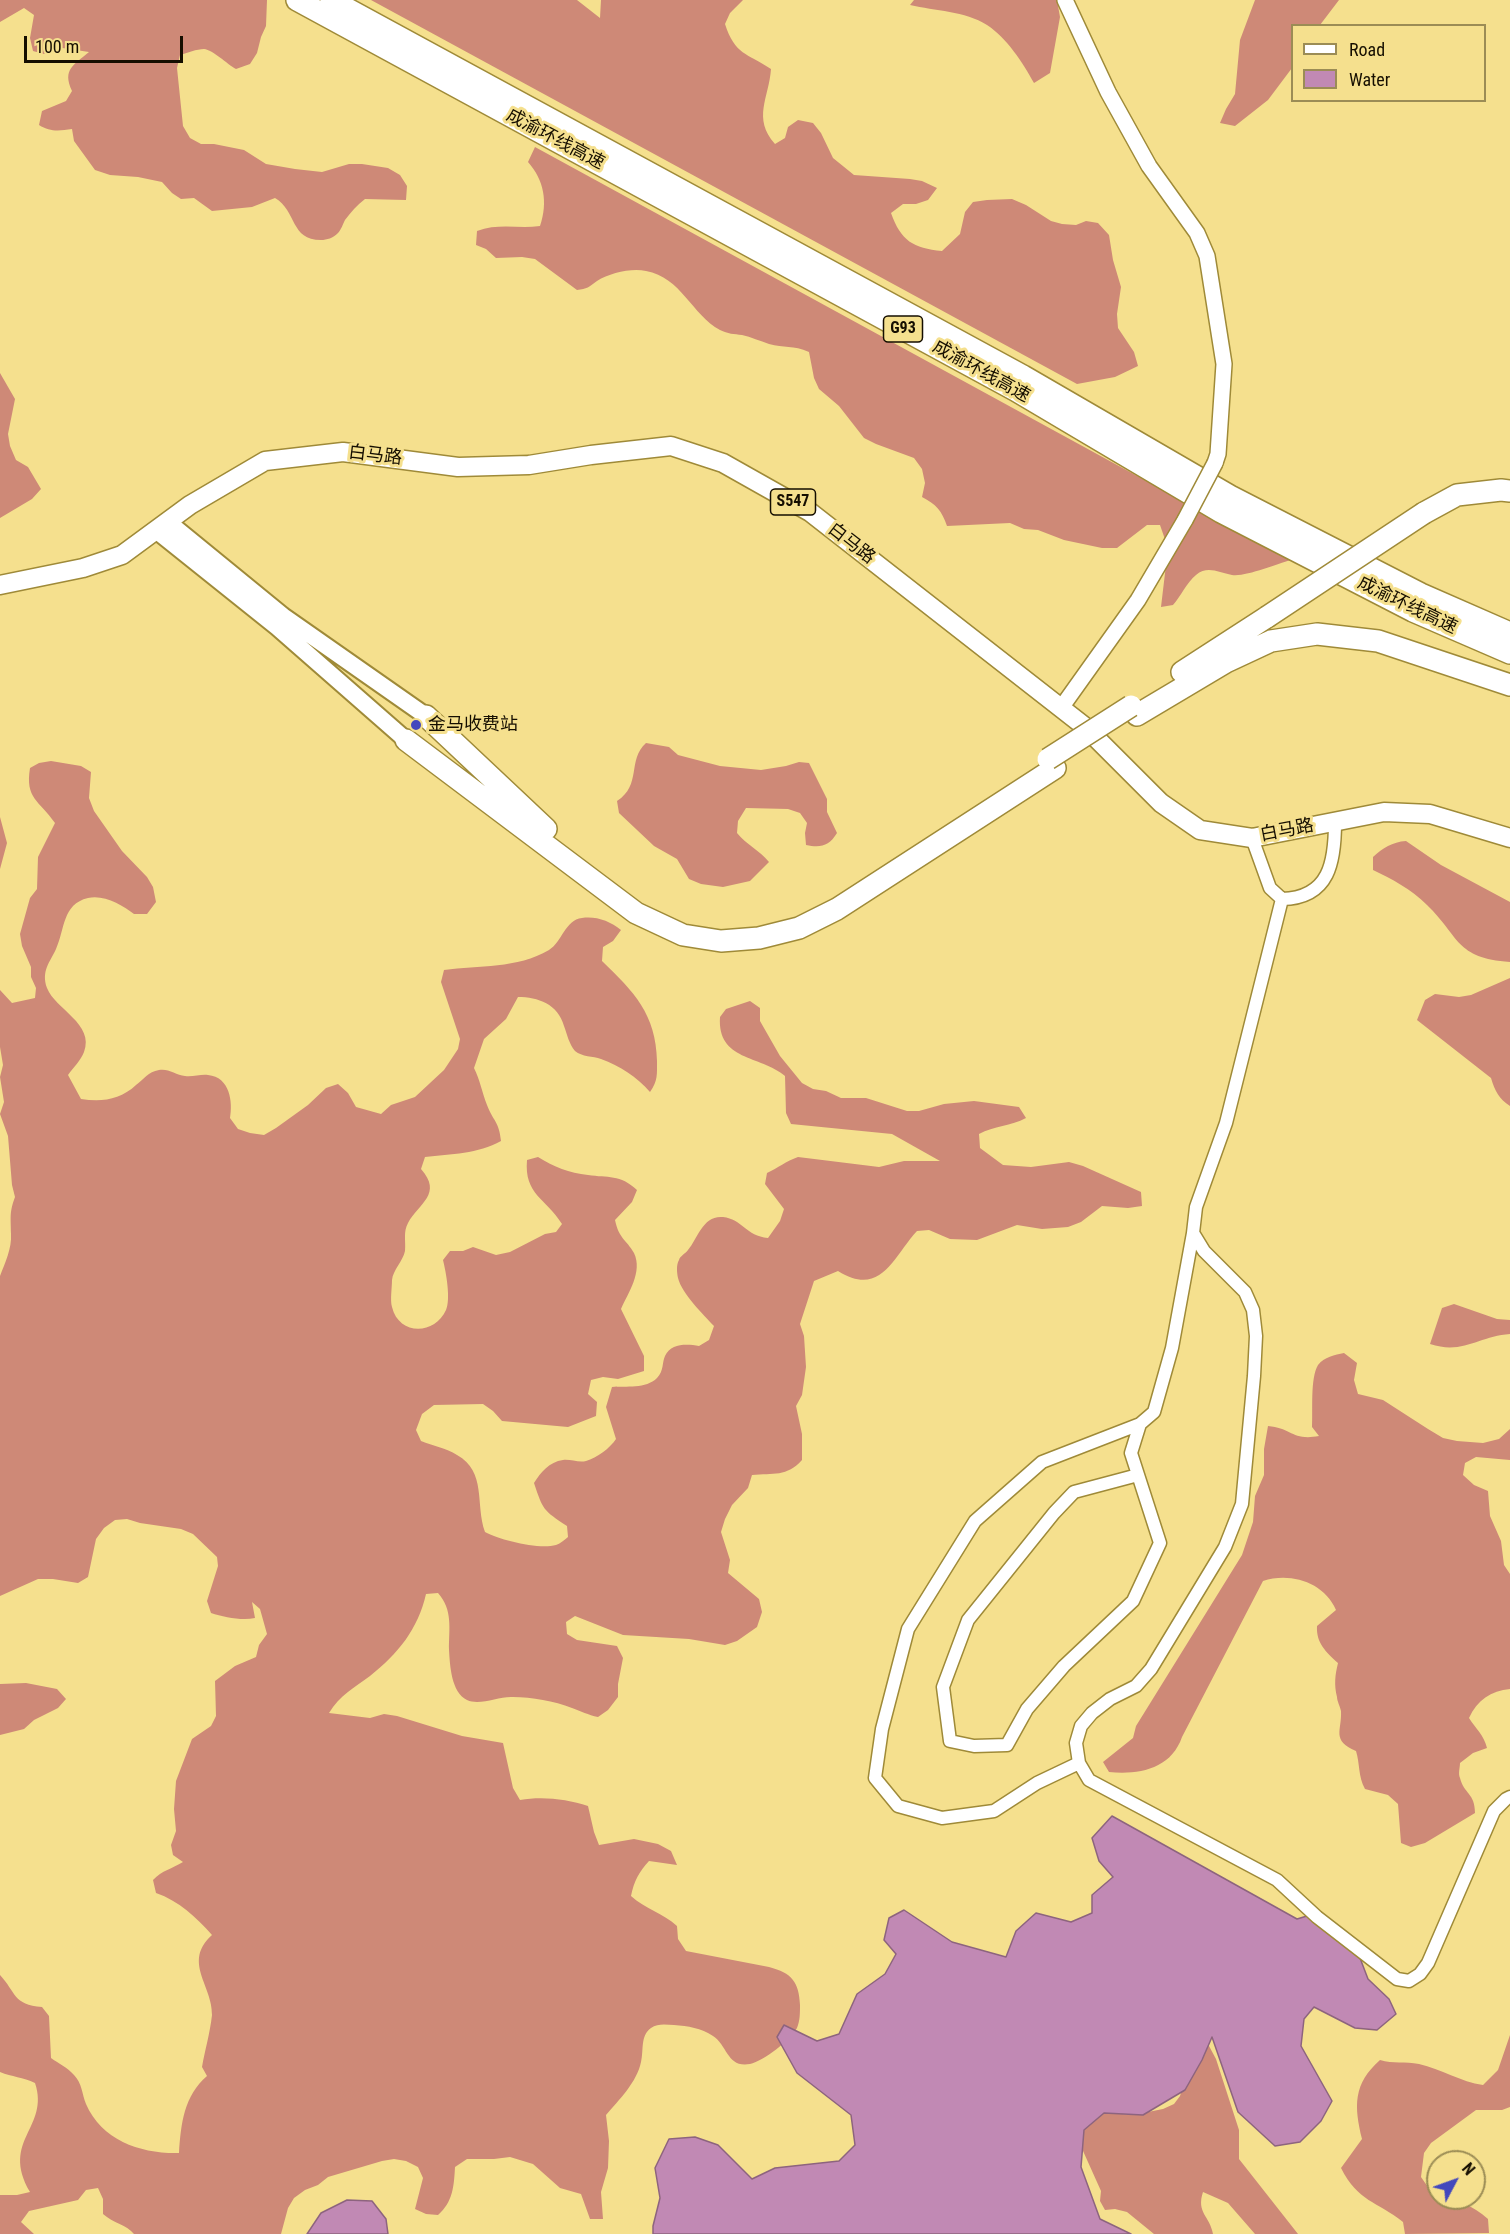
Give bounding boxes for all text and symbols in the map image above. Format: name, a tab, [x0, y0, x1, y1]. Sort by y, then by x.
scale bar	[27, 24, 186, 62]
legend	[1291, 24, 1486, 102]
text: 100 m	[35, 36, 79, 57]
text: Road	[1349, 39, 1385, 60]
text: Water	[1349, 69, 1390, 90]
street label: 成渝环线高速	[502, 105, 608, 175]
road number: G93	[884, 316, 922, 342]
street label: 成渝环线高速	[929, 336, 1033, 408]
street label: 白马路	[347, 442, 403, 470]
road number: S547	[770, 489, 816, 515]
street label: 白马路	[823, 519, 879, 569]
street label: 成渝环线高速	[1354, 573, 1460, 639]
place label: 金马收费站	[428, 714, 518, 736]
marker: 金马收费站	[409, 718, 423, 732]
street label: 白马路	[1258, 815, 1316, 847]
north arrow	[1426, 2150, 1486, 2210]
text: N	[1458, 2159, 1479, 2179]

